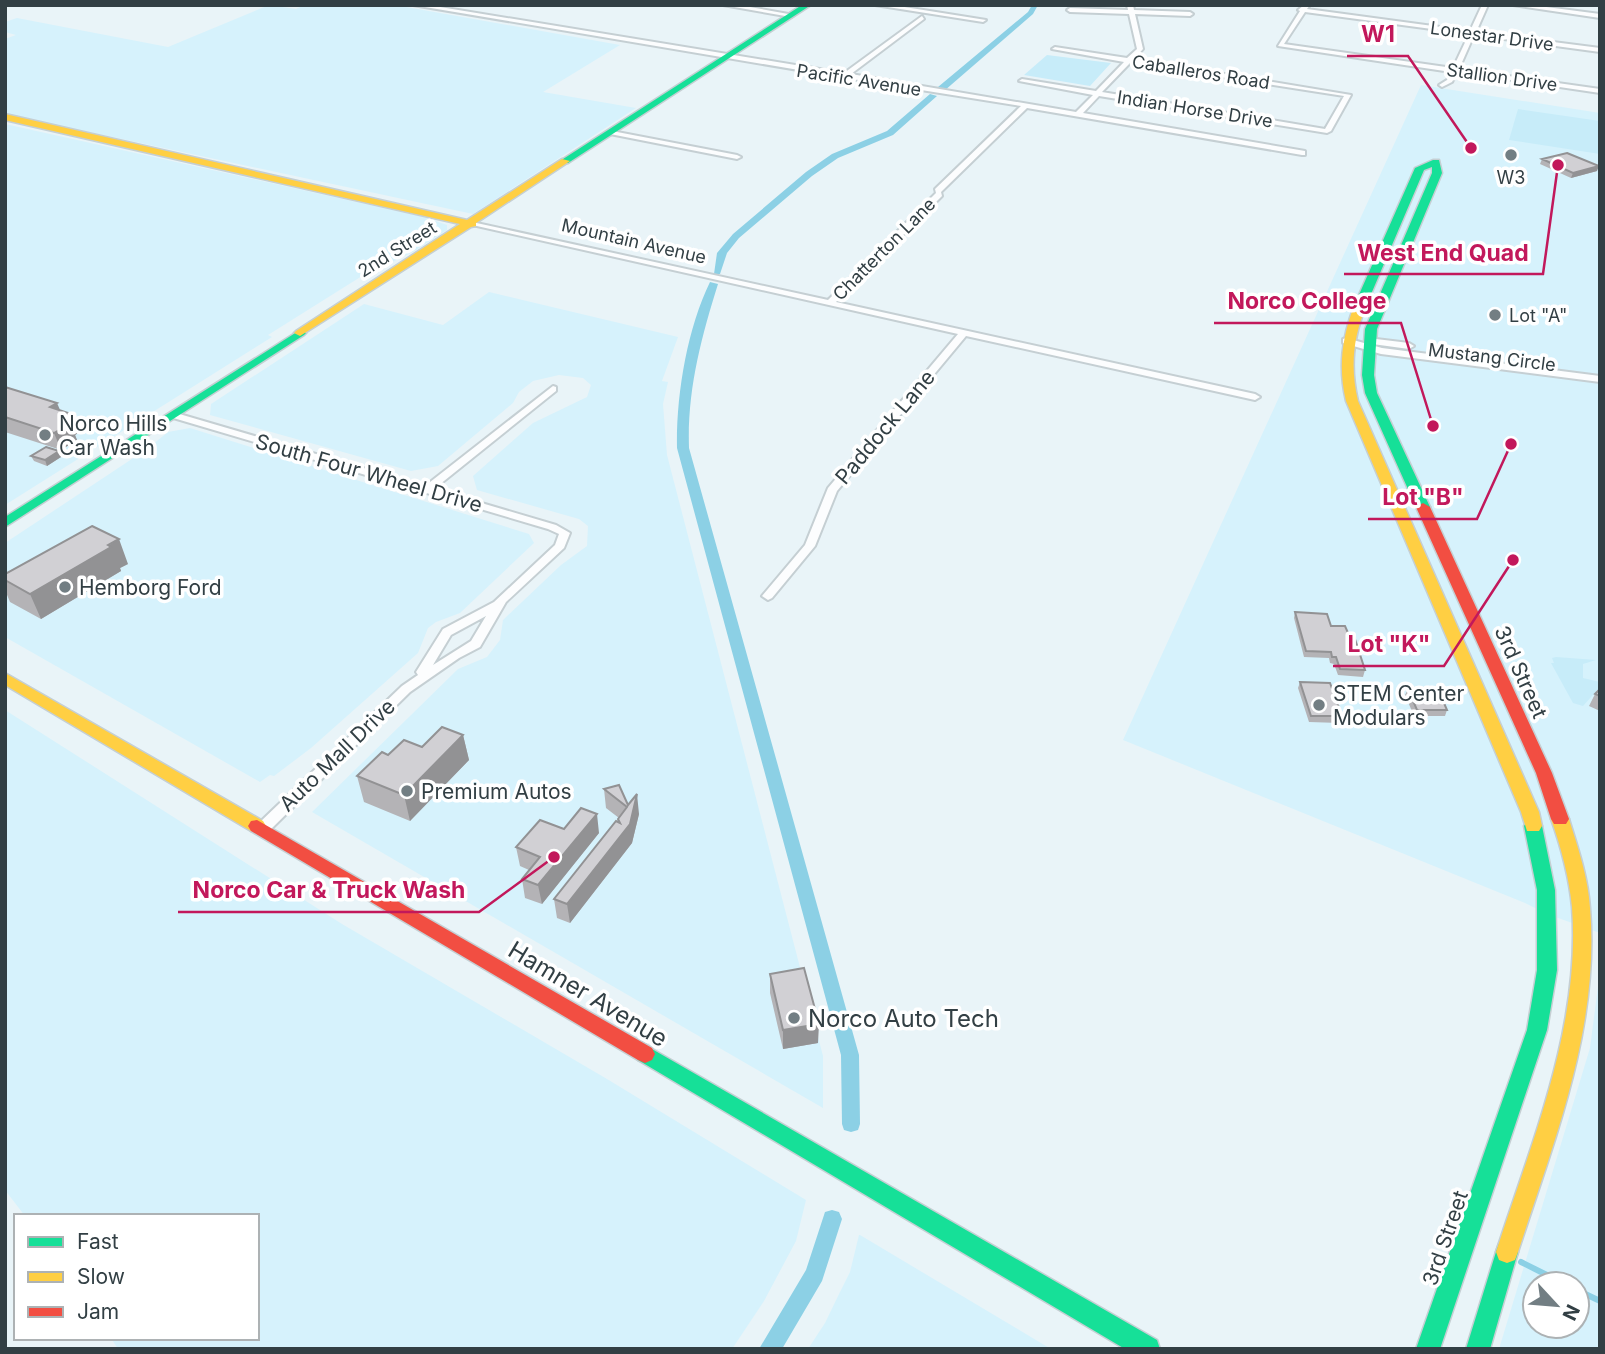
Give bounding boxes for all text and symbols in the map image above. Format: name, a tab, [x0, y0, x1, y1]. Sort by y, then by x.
callout: W1	[1347, 12, 1408, 56]
street label: Lonestar Drive	[1429, 17, 1555, 55]
text: W1	[1361, 20, 1395, 48]
street label: Caballeros Road	[1131, 51, 1271, 93]
street label: Stallion Drive	[1445, 59, 1559, 95]
street label: Pacific Avenue	[795, 60, 923, 100]
street label: Indian Horse Drive	[1116, 86, 1274, 132]
marker: W3	[1503, 147, 1519, 163]
place label: W3	[1497, 167, 1525, 188]
street label: Chatterton Lane	[828, 193, 940, 305]
street label: Mountain Avenue	[560, 214, 708, 268]
street label: 2nd Street	[354, 217, 440, 281]
callout: West End Quad	[1344, 230, 1543, 274]
text: West End Quad	[1357, 239, 1529, 267]
callout: Norco College	[1214, 279, 1401, 323]
text: Norco College	[1227, 287, 1387, 315]
place label: Lot "A"	[1509, 305, 1567, 326]
marker: Lot "A"	[1487, 307, 1503, 323]
street label: Mustang Circle	[1427, 339, 1557, 375]
street label: Paddock Lane	[830, 365, 940, 489]
place label: Norco Hills Car Wash	[59, 411, 167, 460]
marker: Norco Hills Car Wash	[37, 427, 53, 443]
street label: South Four Wheel Drive	[253, 429, 485, 517]
callout: Lot "B"	[1368, 475, 1477, 519]
text: Lot "B"	[1382, 483, 1464, 511]
place label: Hemborg Ford	[79, 575, 222, 600]
marker: Hemborg Ford	[57, 579, 73, 595]
callout: Lot "K"	[1333, 622, 1444, 666]
street label: 3rd Street	[1490, 622, 1553, 722]
text: Lot "K"	[1348, 630, 1430, 658]
place label: STEM Center Modulars	[1333, 681, 1464, 730]
street label: Auto Mall Drive	[274, 694, 400, 816]
marker: STEM Center Modulars	[1311, 697, 1327, 713]
place label: Premium Autos	[421, 779, 572, 804]
marker: Premium Autos	[399, 783, 415, 799]
callout: Norco Car & Truck Wash	[178, 868, 479, 912]
text: Norco Car & Truck Wash	[193, 876, 465, 904]
street label: Hamner Avenue	[503, 935, 673, 1053]
place label: Norco Auto Tech	[808, 1004, 999, 1033]
marker: Norco Auto Tech	[786, 1010, 802, 1026]
street label: 3rd Street	[1417, 1187, 1473, 1289]
legend	[14, 1214, 259, 1340]
text: Fast	[77, 1229, 119, 1254]
text: Slow	[77, 1264, 125, 1289]
north arrow	[1521, 1270, 1591, 1340]
text: Jam	[77, 1299, 119, 1324]
text: N	[1557, 1301, 1584, 1324]

